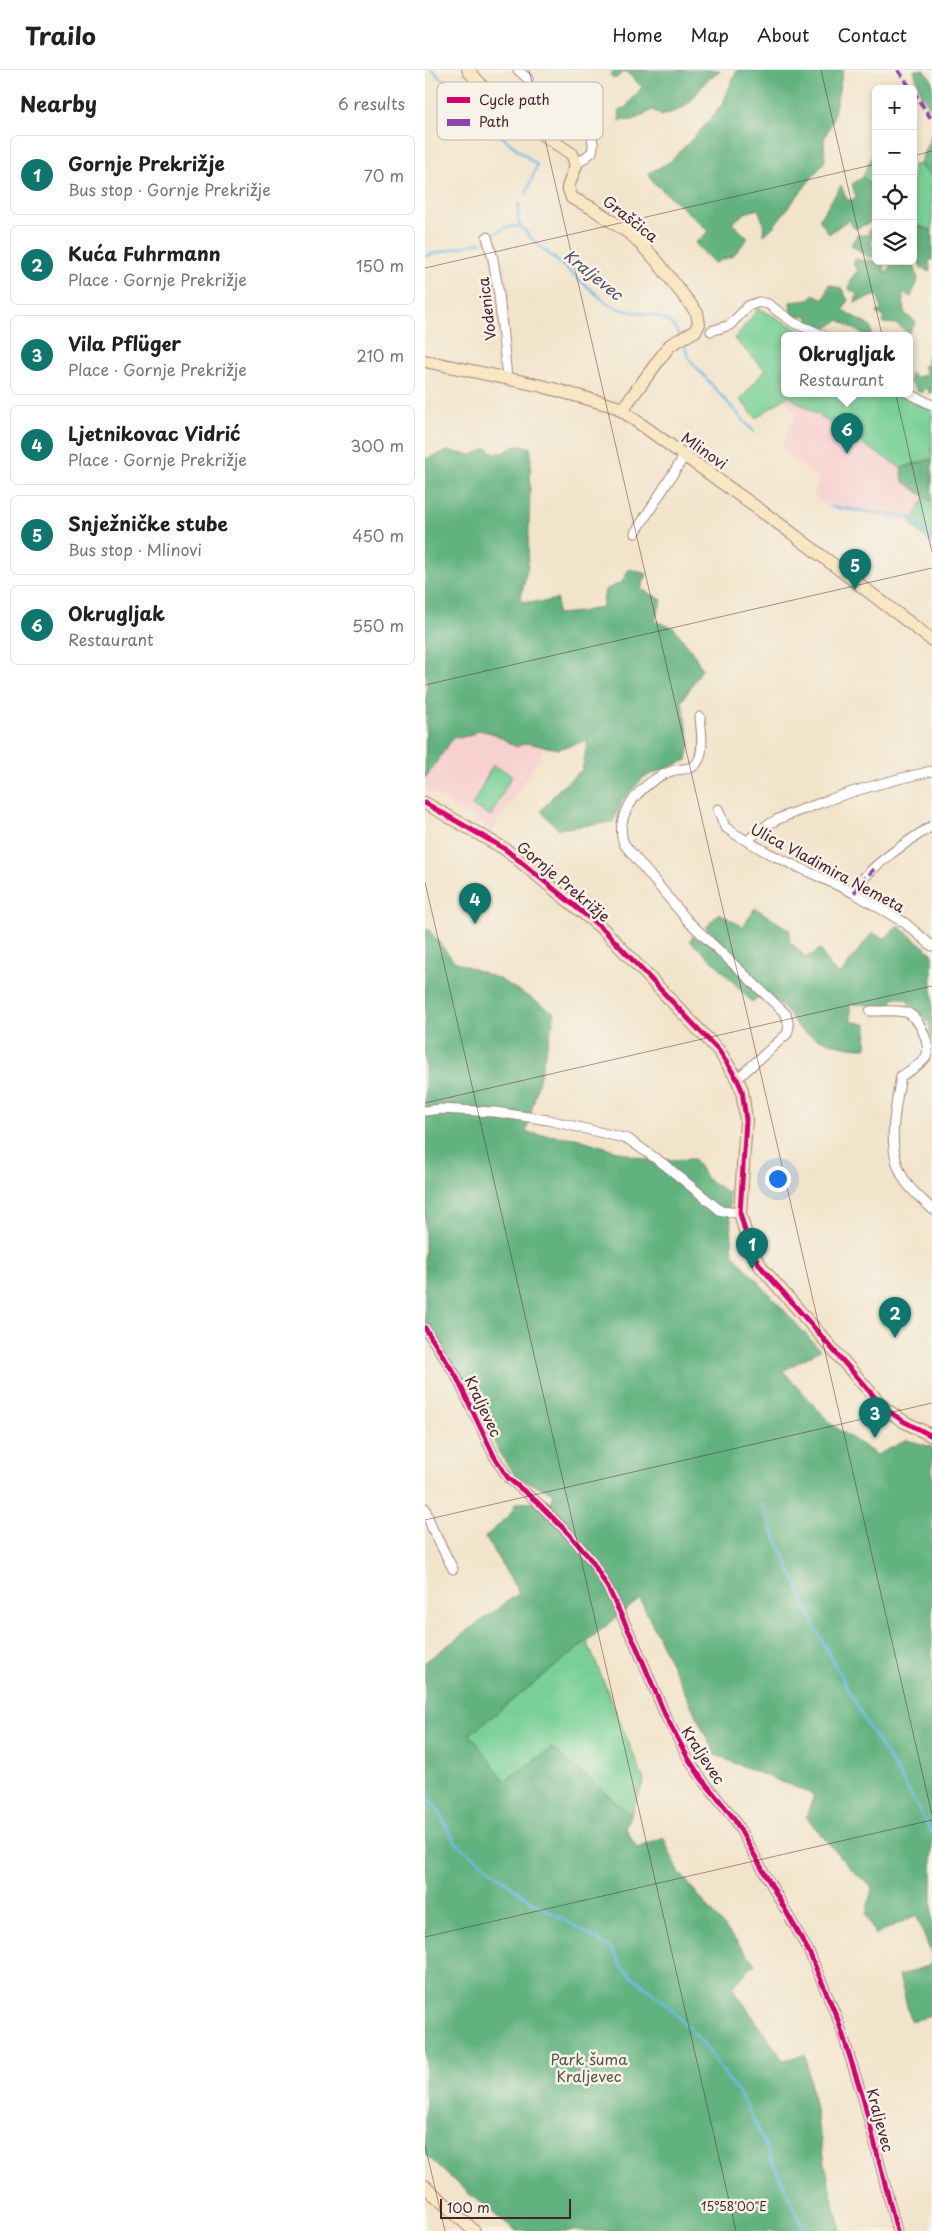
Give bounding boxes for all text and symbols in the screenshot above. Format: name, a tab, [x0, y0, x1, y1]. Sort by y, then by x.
text: Trailo	[25, 17, 96, 53]
text: Home	[612, 21, 662, 48]
text: Map	[690, 21, 729, 48]
text: About	[757, 21, 809, 48]
text: Contact	[837, 21, 907, 48]
legend	[437, 82, 603, 140]
map controls	[872, 85, 917, 265]
button: +	[872, 85, 917, 130]
text: Nearby	[20, 87, 97, 119]
text: Cycle path	[479, 89, 550, 110]
text: 6 results	[338, 91, 405, 115]
text: Path	[479, 111, 509, 132]
button: −	[872, 130, 917, 175]
text: Gornje Prekrižje	[68, 149, 225, 177]
text: 1	[33, 163, 41, 187]
text: 70 m	[364, 163, 404, 187]
button: locate	[872, 175, 917, 220]
text: Bus stop · Gornje Prekrižje	[68, 177, 271, 201]
street label: Graščica	[598, 189, 664, 247]
button: layers	[872, 220, 917, 265]
text: Kuća Fuhrmann	[68, 239, 221, 267]
water label: Kraljevec	[559, 243, 630, 306]
text: 2	[31, 253, 43, 277]
text: 150 m	[356, 253, 404, 277]
text: Place · Gornje Prekrižje	[68, 267, 247, 291]
street label: Vodenica	[471, 276, 501, 342]
text: Vila Pflüger	[68, 329, 181, 357]
popup	[781, 332, 913, 397]
text: Okrugljak	[798, 339, 896, 367]
text: 3	[32, 343, 42, 367]
text: 210 m	[356, 343, 404, 367]
text: Place · Gornje Prekrižje	[68, 357, 247, 381]
text: Restaurant	[798, 367, 884, 391]
pin: 6	[831, 413, 863, 454]
text: Ljetnikovac Vidrić	[68, 419, 241, 447]
street label: Mlinovi	[677, 426, 733, 474]
text: 4	[32, 433, 42, 457]
text: 300 m	[350, 433, 404, 457]
text: Place · Gornje Prekrižje	[68, 447, 247, 471]
text: Snježničke stube	[68, 509, 228, 537]
text: 5	[32, 523, 42, 547]
text: 450 m	[352, 523, 404, 547]
text: Bus stop · Mlinovi	[68, 537, 202, 561]
pin: 5	[839, 549, 871, 590]
text: Okrugljak	[68, 599, 165, 627]
text: 6	[31, 613, 43, 637]
text: 550 m	[352, 613, 404, 637]
text: Restaurant	[68, 627, 154, 651]
street label: Ulica Vladimira Nemeta	[747, 816, 910, 918]
street label: Gornje Prekrižje	[512, 835, 616, 927]
pin: 4	[459, 883, 491, 924]
your location	[765, 1166, 791, 1192]
pin: 1	[736, 1228, 768, 1269]
pin: 2	[879, 1297, 911, 1338]
street label: Kraljevec	[460, 1372, 508, 1441]
pin: 3	[859, 1397, 891, 1438]
street label: Kraljevec	[677, 1721, 731, 1789]
park label: Park šuma Kraljevec	[550, 2047, 628, 2087]
street label: Kraljevec	[861, 2086, 901, 2155]
scale bar	[440, 2196, 571, 2219]
text: 100 m	[447, 2197, 490, 2218]
text: 15°58'00"E	[701, 2197, 767, 2215]

